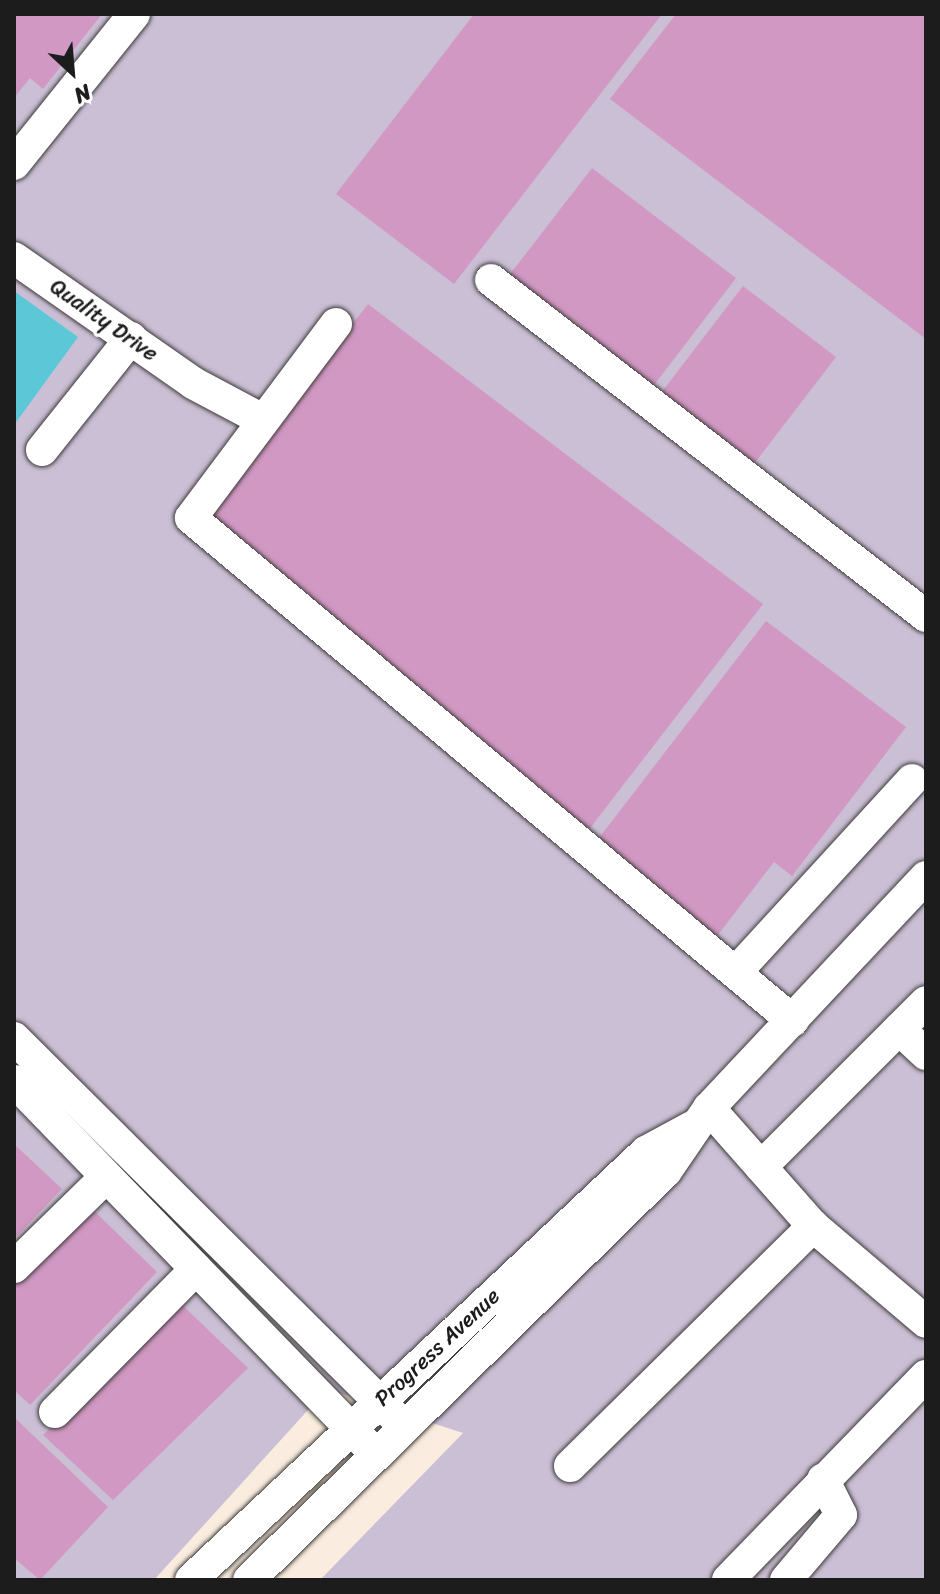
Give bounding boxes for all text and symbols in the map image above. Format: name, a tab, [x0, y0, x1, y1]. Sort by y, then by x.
north arrow	[32, 32, 112, 112]
text: N	[67, 73, 98, 115]
street label: Quality Drive	[45, 273, 163, 367]
street label: Progress Avenue	[369, 1282, 505, 1412]

